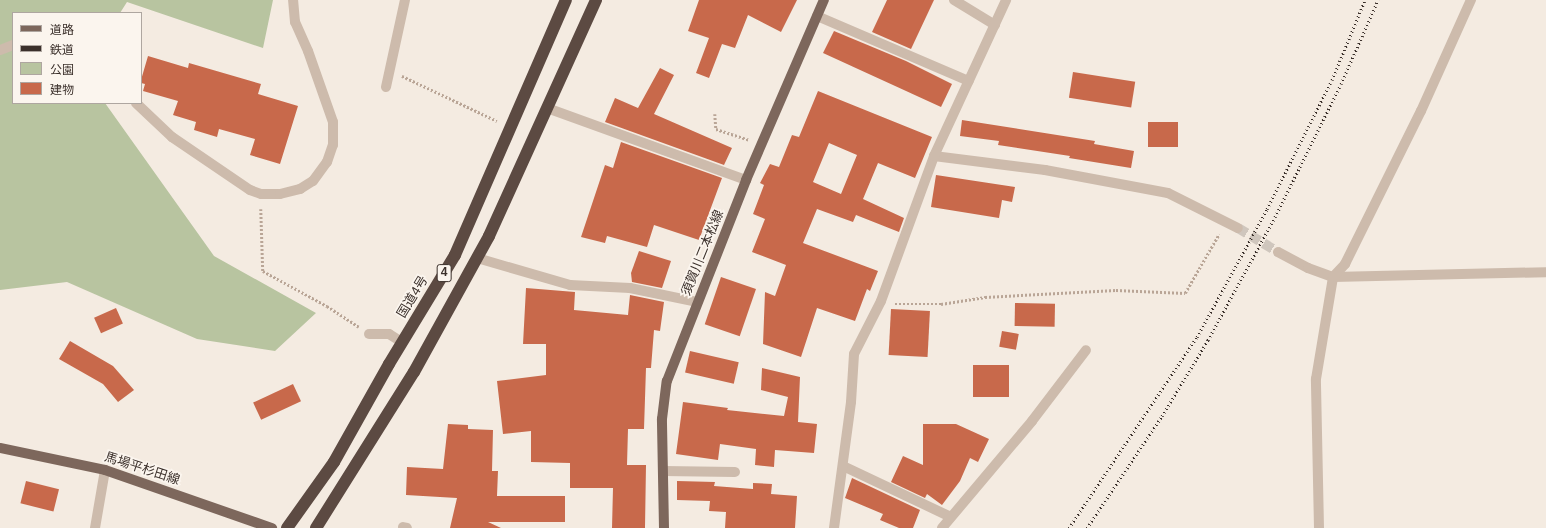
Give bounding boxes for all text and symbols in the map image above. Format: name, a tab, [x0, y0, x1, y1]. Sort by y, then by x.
legend	[12, 12, 142, 104]
text: 道路	[50, 23, 74, 37]
text: 鉄道	[50, 43, 74, 57]
text: 公園	[50, 63, 74, 77]
text: 建物	[50, 83, 74, 97]
street label: 須賀川二本松線	[679, 208, 727, 298]
road number: 4	[436, 263, 452, 283]
street label: 国道4号	[394, 273, 432, 321]
street label: 馬場平杉田線	[102, 450, 182, 488]

